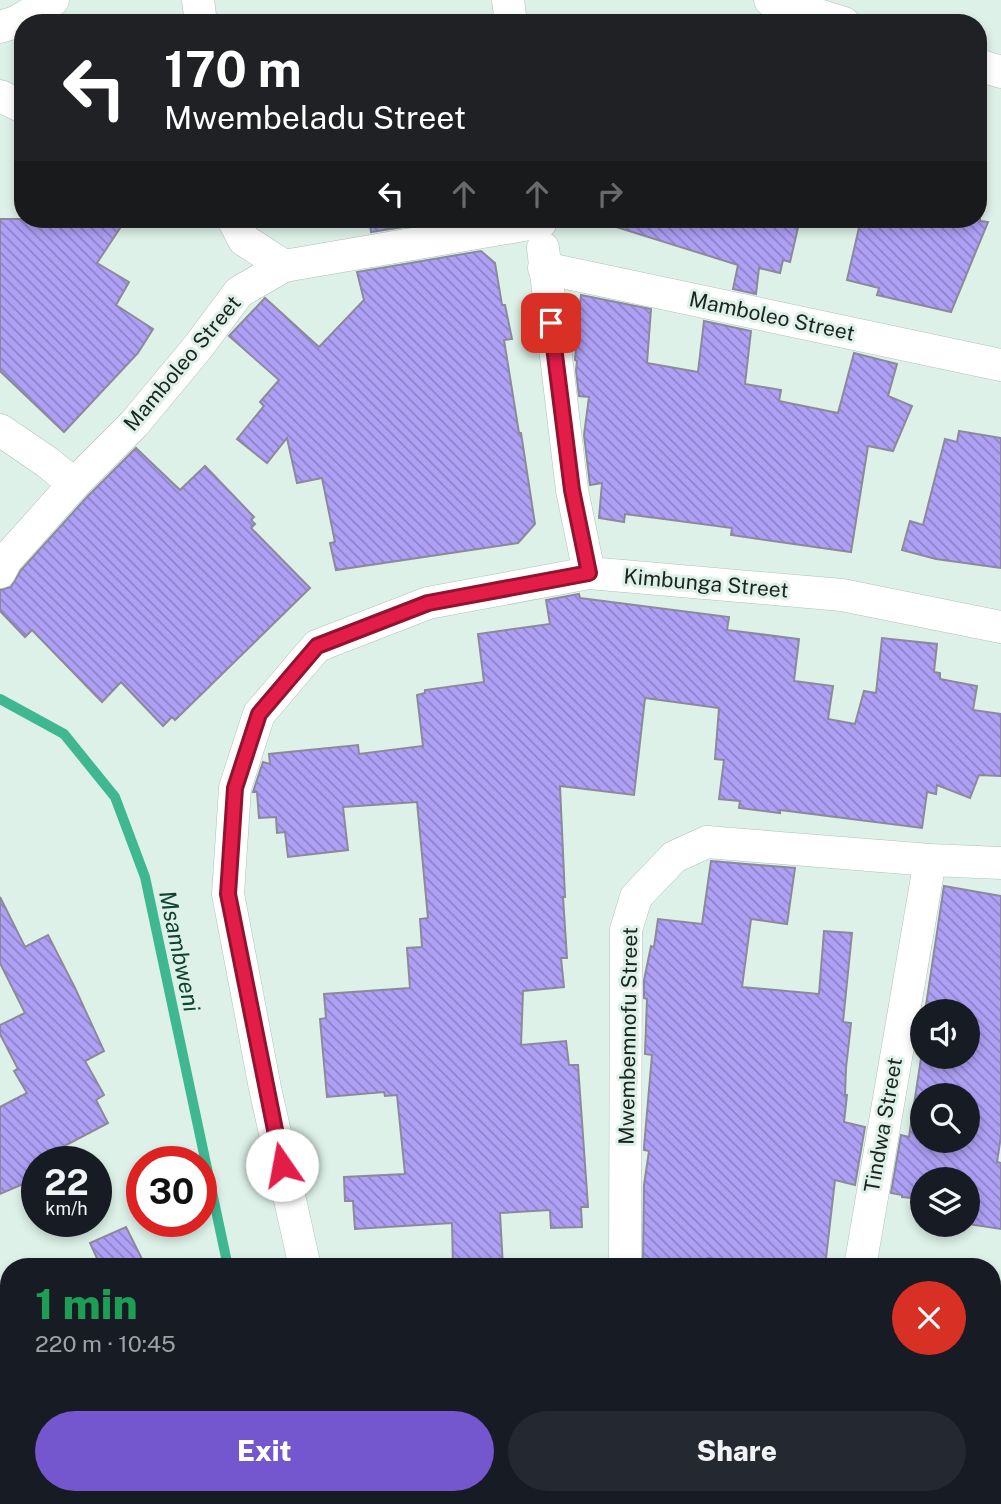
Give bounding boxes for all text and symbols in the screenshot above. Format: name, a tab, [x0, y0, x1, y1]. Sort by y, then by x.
text: 170 m	[164, 40, 302, 98]
icon: left	[49, 42, 140, 133]
text: Mwembeladu Street	[164, 99, 466, 136]
icon: left	[372, 175, 410, 213]
icon: ahead	[445, 175, 483, 213]
icon: ahead	[518, 175, 556, 213]
icon: right	[591, 175, 629, 213]
street label: Mamboleo Street	[687, 286, 857, 346]
street label: Mamboleo Street	[118, 290, 246, 436]
pin	[521, 293, 581, 353]
icon: arrive	[532, 304, 570, 342]
street label: Kimbunga Street	[622, 563, 790, 603]
water label: Msambweni	[154, 888, 206, 1014]
street label: Mwembemnofu Street	[614, 927, 642, 1145]
map controls	[910, 999, 980, 1237]
button: sound	[910, 999, 980, 1069]
street label: Tindwa Street	[859, 1056, 907, 1194]
button: search	[910, 1083, 980, 1153]
position arrow	[245, 1128, 319, 1202]
speed limit sign: 30	[126, 1146, 217, 1237]
text: 22	[44, 1162, 89, 1203]
button: layers	[910, 1167, 980, 1237]
text: km/h	[45, 1198, 88, 1219]
text: 1 min	[35, 1279, 138, 1328]
button: close	[892, 1281, 966, 1355]
text: 220 m · 10:45	[35, 1330, 176, 1357]
button: Exit	[35, 1411, 494, 1491]
button: Share	[508, 1411, 966, 1491]

